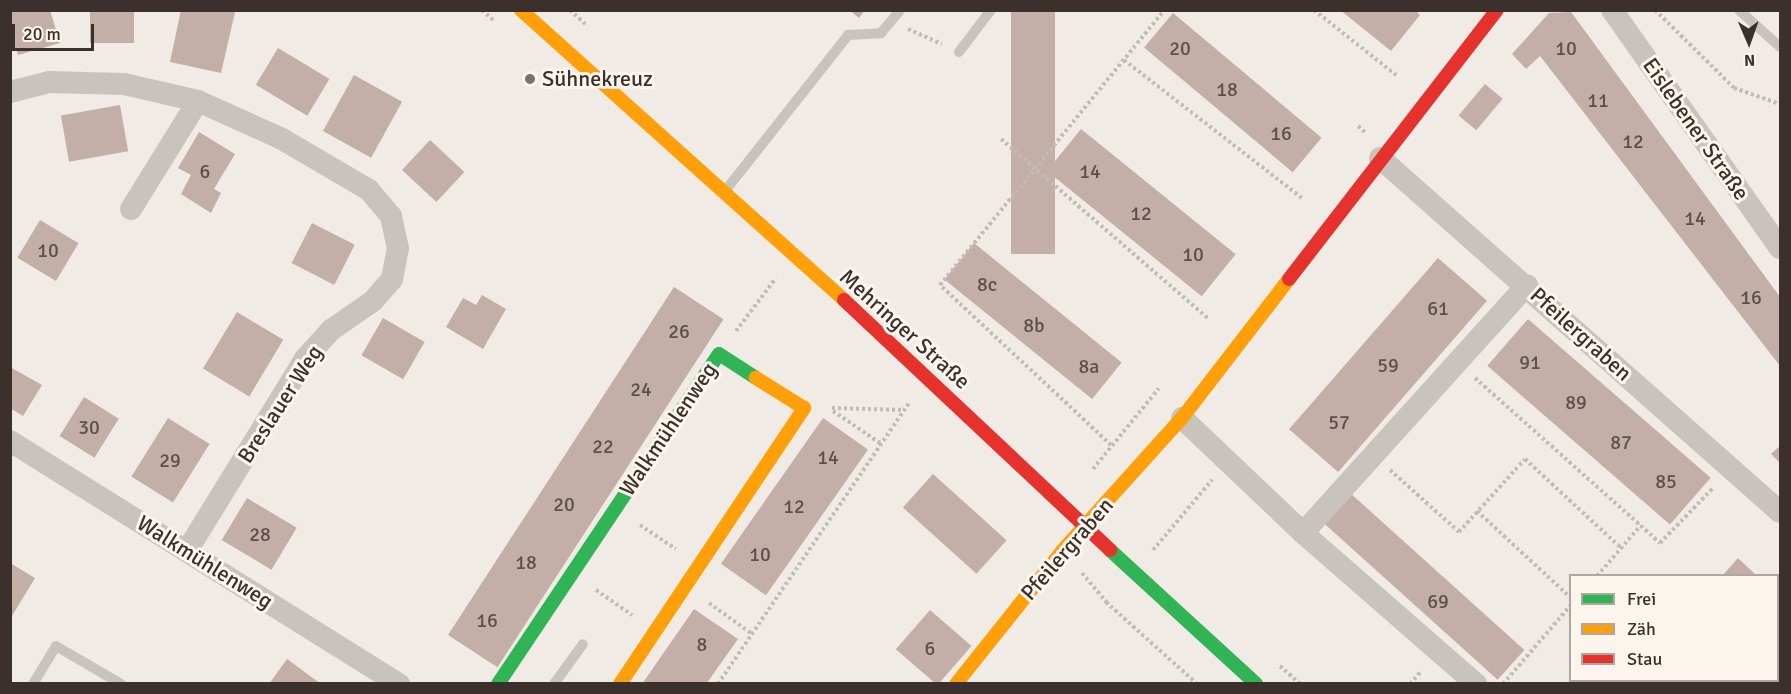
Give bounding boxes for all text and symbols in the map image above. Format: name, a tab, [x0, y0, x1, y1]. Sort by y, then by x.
scale bar	[15, 12, 98, 50]
north arrow	[1719, 12, 1779, 72]
text: 20 m	[23, 23, 61, 45]
house number: 20	[1169, 36, 1191, 60]
house number: 10	[1555, 36, 1577, 60]
text: N	[1744, 50, 1756, 70]
street label: Eislebener Straße	[1637, 53, 1755, 205]
place label: Sühnekreuz	[542, 66, 653, 92]
marker: Sühnekreuz	[523, 72, 537, 86]
house number: 18	[1216, 77, 1238, 101]
house number: 11	[1587, 88, 1609, 112]
house number: 16	[1270, 121, 1292, 145]
house number: 12	[1622, 129, 1644, 153]
house number: 6	[200, 159, 210, 183]
house number: 14	[1079, 159, 1101, 183]
house number: 12	[1130, 201, 1152, 225]
house number: 14	[1684, 206, 1706, 230]
house number: 10	[37, 238, 59, 262]
house number: 10	[1182, 242, 1204, 266]
street label: Mehringer Straße	[834, 263, 976, 395]
house number: 8c	[977, 272, 997, 296]
street label: Pfeilergraben	[1525, 282, 1637, 386]
house number: 16	[1740, 285, 1762, 309]
house number: 61	[1427, 296, 1449, 320]
house number: 8b	[1023, 313, 1045, 337]
house number: 26	[668, 319, 690, 343]
street label: Breslauer Weg	[232, 340, 328, 468]
house number: 91	[1519, 350, 1541, 374]
house number: 59	[1377, 353, 1399, 377]
house number: 8a	[1079, 354, 1099, 378]
street label: Walkmühlenweg	[614, 357, 722, 501]
house number: 24	[630, 377, 652, 401]
house number: 89	[1565, 390, 1587, 414]
house number: 57	[1328, 410, 1350, 434]
house number: 30	[78, 415, 100, 439]
house number: 87	[1610, 430, 1632, 454]
house number: 22	[592, 434, 614, 458]
house number: 14	[817, 445, 839, 469]
house number: 29	[159, 448, 181, 472]
house number: 85	[1655, 469, 1677, 493]
house number: 20	[553, 492, 575, 516]
street label: Pfeilergraben	[1015, 492, 1119, 606]
house number: 12	[783, 494, 805, 518]
street label: Walkmühlenweg	[132, 510, 278, 614]
house number: 28	[249, 522, 271, 546]
house number: 10	[749, 542, 771, 566]
house number: 18	[515, 550, 537, 574]
legend	[1569, 574, 1779, 682]
text: Frei	[1627, 588, 1656, 610]
house number: 69	[1427, 589, 1449, 613]
house number: 16	[476, 608, 498, 632]
text: Zäh	[1627, 618, 1656, 640]
house number: 8	[697, 632, 707, 656]
house number: 6	[925, 636, 935, 660]
text: Stau	[1627, 648, 1662, 670]

